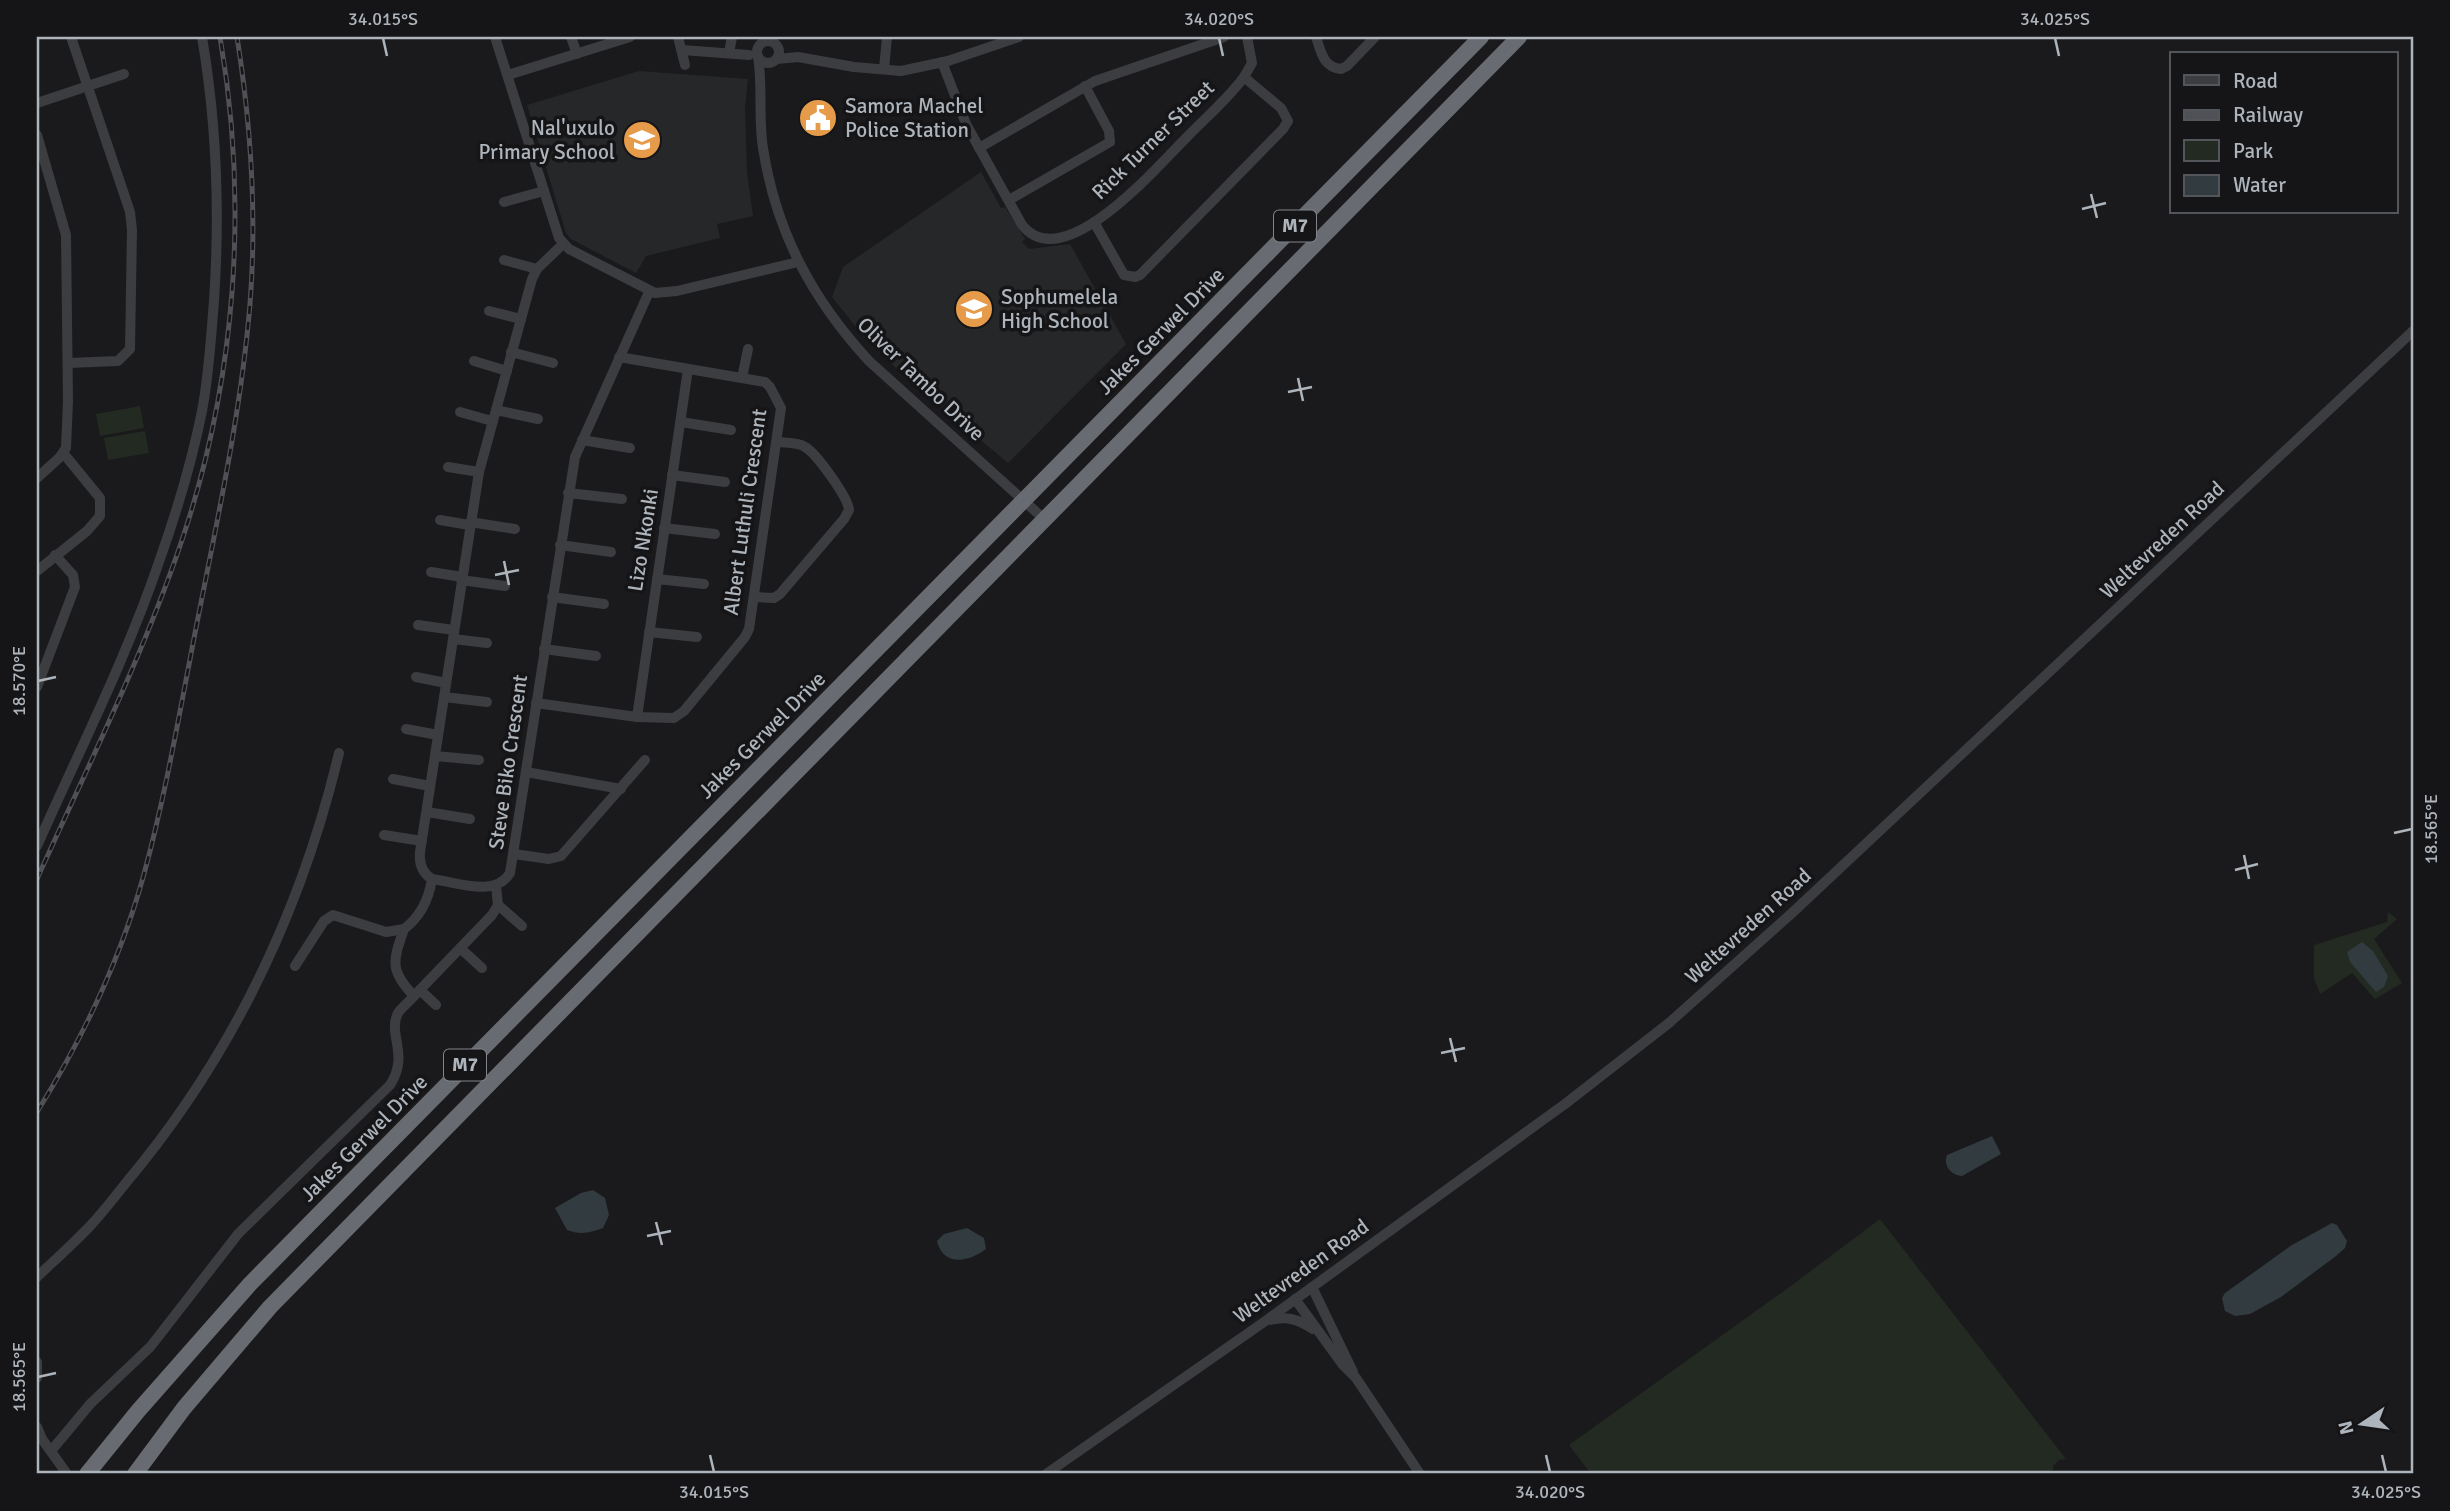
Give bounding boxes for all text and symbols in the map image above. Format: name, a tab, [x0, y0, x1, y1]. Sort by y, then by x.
text: 34.015°S	[348, 8, 418, 30]
text: 34.020°S	[1184, 8, 1254, 30]
text: 34.025°S	[2020, 8, 2090, 30]
legend	[2170, 52, 2398, 214]
text: Road	[2233, 68, 2278, 94]
street label: Rick Turner Street	[1086, 75, 1220, 205]
place label: Samora Machel Police Station	[845, 93, 983, 143]
public building icon: Samora Machel Police Station	[797, 97, 839, 139]
text: Railway	[2233, 102, 2303, 128]
place label: Nal'uxulo Primary School	[479, 115, 615, 165]
school or university icon: Nal'uxulo Primary School	[621, 119, 663, 161]
text: Park	[2233, 138, 2274, 164]
text: Water	[2233, 172, 2286, 198]
road number: M7	[1274, 210, 1316, 242]
street label: Jakes Gerwel Drive	[1092, 262, 1230, 400]
place label: Sophumelela High School	[1001, 284, 1118, 334]
school or university icon: Sophumelela High School	[953, 288, 995, 330]
street label: Oliver Tambo Drive	[852, 312, 990, 446]
street label: Albert Luthuli Crescent	[718, 407, 772, 617]
street label: Weltevreden Road	[2094, 476, 2230, 604]
street label: Lizo Nkonki	[622, 487, 664, 593]
text: 18.570°E	[8, 646, 30, 716]
street label: Jakes Gerwel Drive	[693, 666, 831, 804]
street label: Steve Biko Crescent	[483, 673, 533, 851]
text: 18.565°E	[2420, 794, 2442, 864]
street label: Weltevreden Road	[1680, 863, 1816, 989]
road number: M7	[444, 1050, 486, 1080]
street label: Jakes Gerwel Drive	[295, 1069, 433, 1207]
street label: Weltevreden Road	[1228, 1213, 1374, 1329]
text: 18.565°E	[8, 1342, 30, 1412]
north arrow	[2328, 1388, 2398, 1458]
text: N	[2333, 1418, 2360, 1437]
text: 34.015°S	[679, 1481, 749, 1503]
text: 34.020°S	[1515, 1481, 1585, 1503]
text: 34.025°S	[2351, 1481, 2421, 1503]

